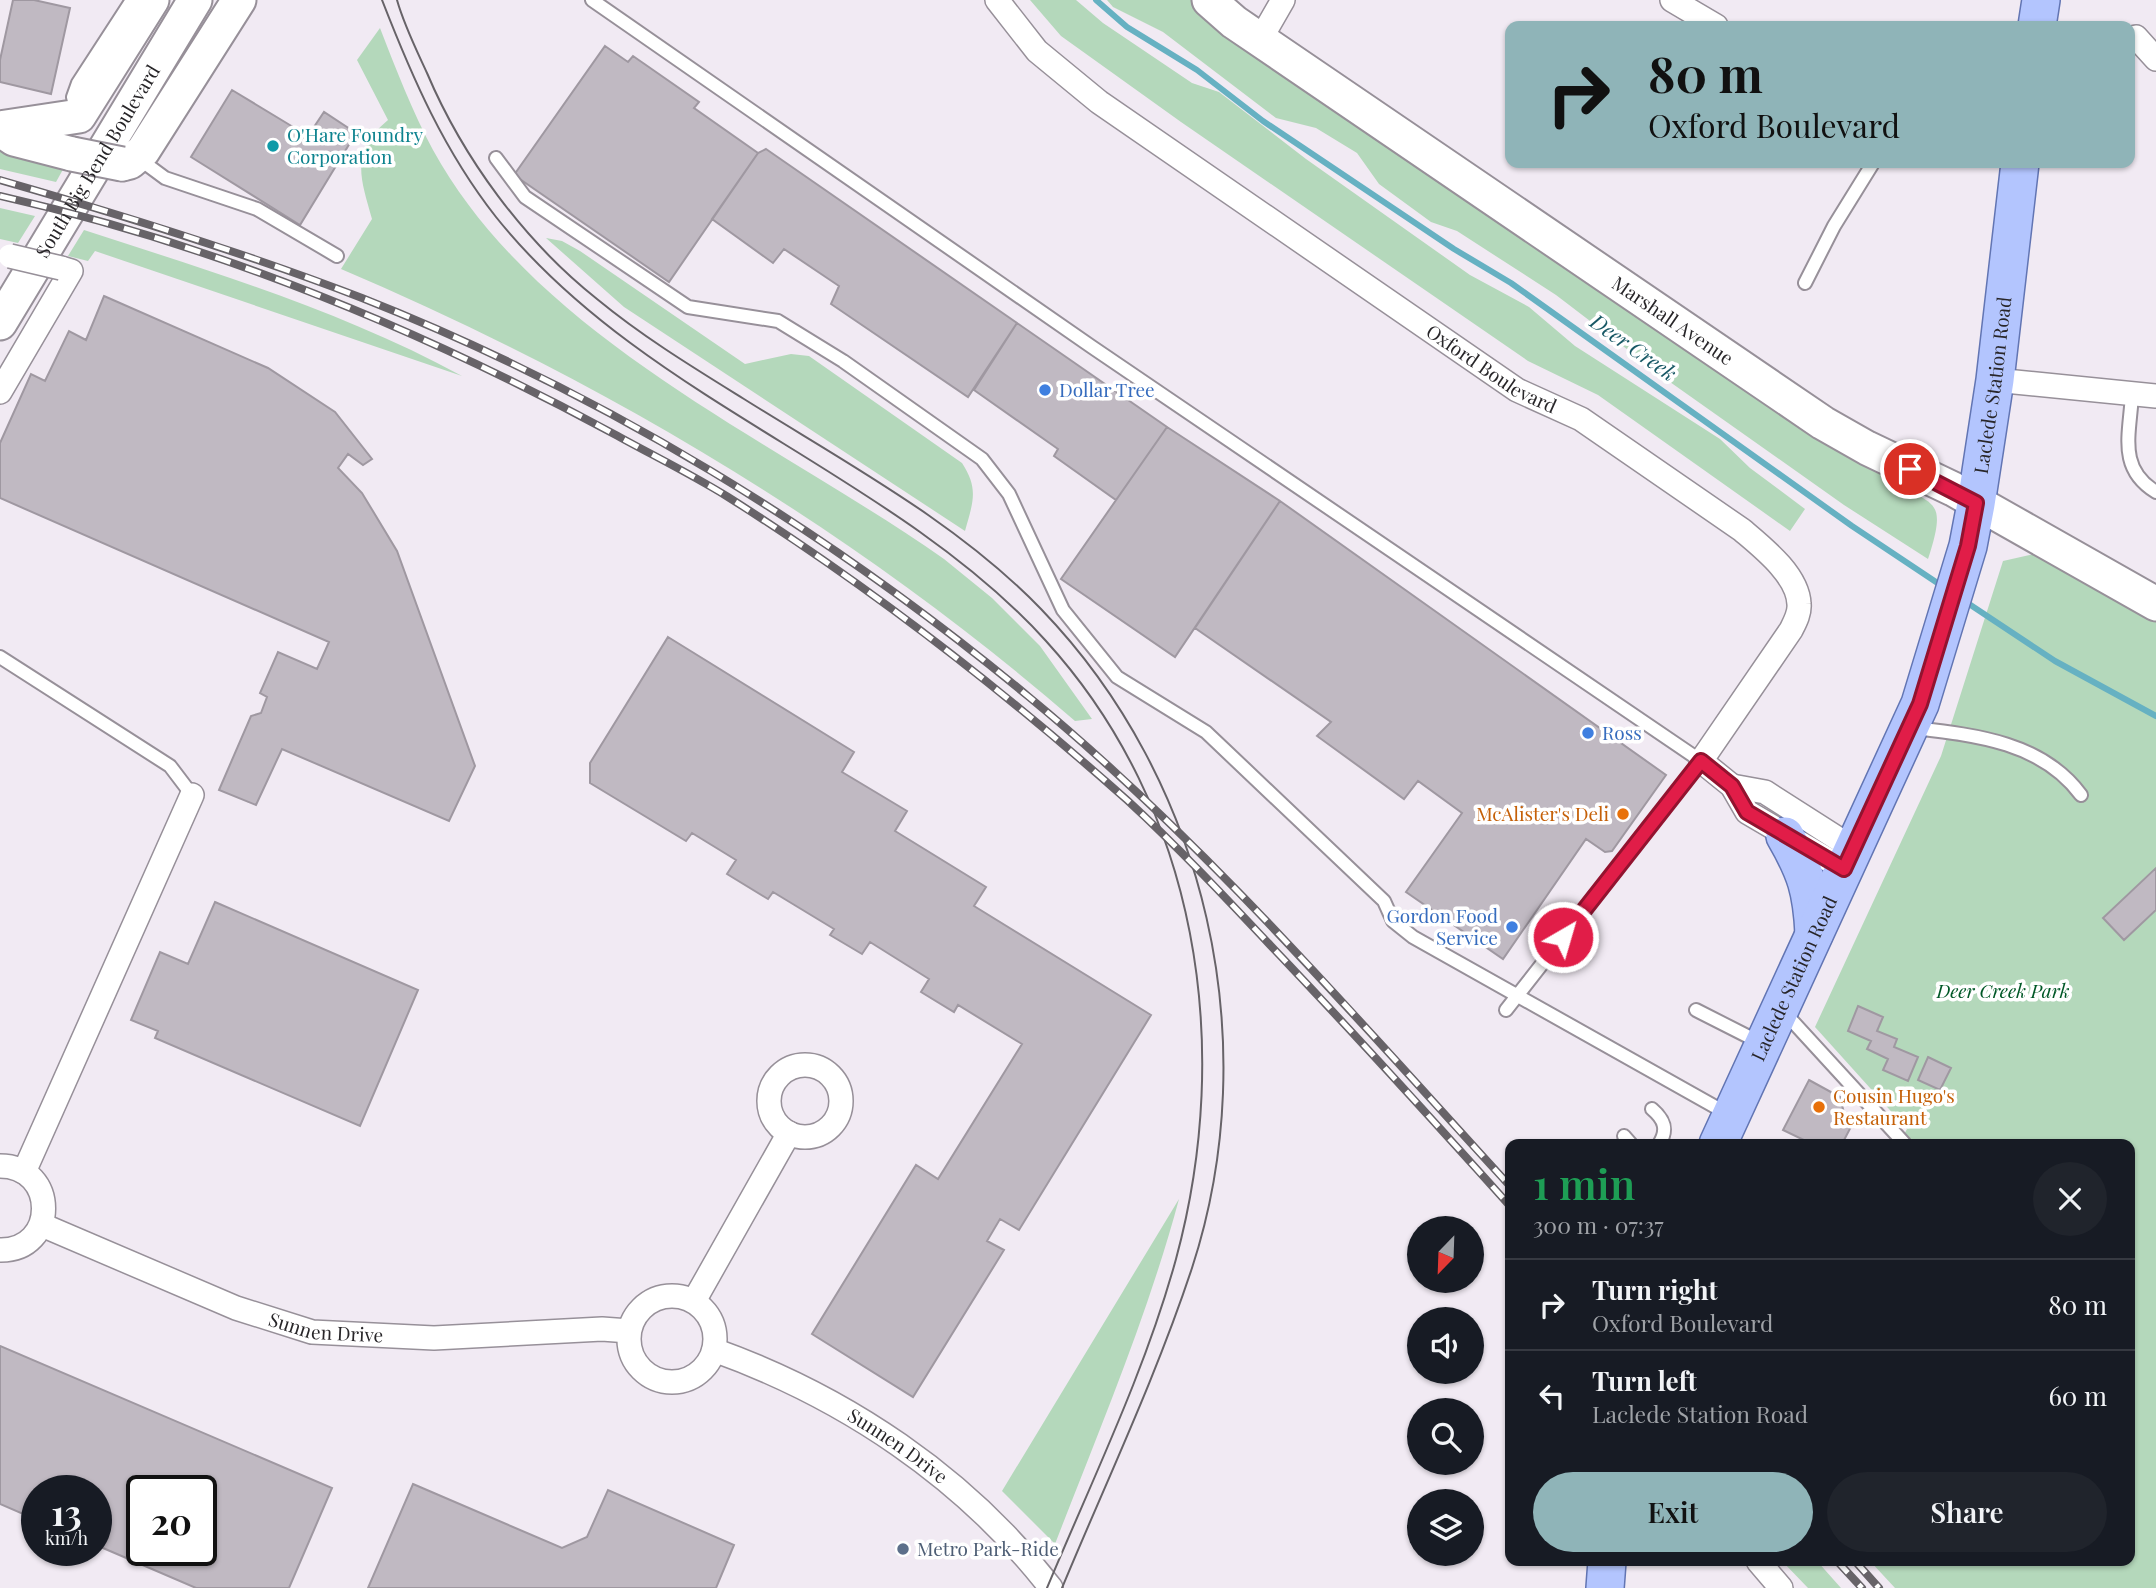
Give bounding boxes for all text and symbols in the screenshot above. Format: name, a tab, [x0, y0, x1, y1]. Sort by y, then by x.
text: 80 m	[1648, 40, 1763, 105]
icon: right	[1533, 49, 1624, 140]
street label: South Big Bend Boulevard	[29, 59, 165, 262]
text: Oxford Boulevard	[1648, 103, 1900, 146]
place label: O'Hare Foundry Corporation	[287, 121, 423, 169]
marker: O'Hare Foundry Corporation	[265, 138, 281, 154]
street label: Marshall Avenue	[1608, 269, 1739, 370]
street label: Laclede Station Road	[1967, 295, 2017, 476]
water label: Deer Creek	[1585, 306, 1683, 386]
street label: Oxford Boulevard	[1422, 317, 1561, 418]
place label: Dollar Tree	[1059, 376, 1155, 402]
marker: Dollar Tree	[1037, 382, 1053, 398]
pin	[1880, 439, 1940, 499]
icon: arrive	[1891, 450, 1929, 488]
place label: Ross	[1602, 719, 1642, 745]
marker: Ross	[1580, 725, 1596, 741]
place label: McAlister's Deli	[1476, 800, 1609, 826]
marker: McAlister's Deli	[1615, 806, 1631, 822]
street label: Laclede Station Road	[1744, 892, 1842, 1065]
position arrow	[1526, 900, 1600, 974]
place label: Gordon Food Service	[1386, 902, 1498, 950]
marker: Gordon Food Service	[1504, 919, 1520, 935]
park label: Deer Creek Park	[1935, 977, 2070, 1003]
place label: Cousin Hugo's Restaurant	[1833, 1082, 1955, 1130]
marker: Cousin Hugo's Restaurant	[1811, 1099, 1827, 1115]
text: 1 min	[1533, 1155, 1635, 1211]
button: close	[2033, 1162, 2107, 1236]
text: 300 m · 07:37	[1533, 1209, 1664, 1240]
north arrow	[1407, 1216, 1484, 1293]
map controls	[1407, 1216, 1484, 1566]
text: Turn right	[1592, 1272, 1718, 1307]
icon: right	[1533, 1286, 1571, 1324]
text: 80 m	[2048, 1287, 2107, 1322]
street label: Sunnen Drive	[266, 1305, 384, 1347]
button: sound	[1407, 1307, 1484, 1384]
text: Oxford Boulevard	[1592, 1307, 1773, 1338]
text: Turn left	[1592, 1363, 1697, 1398]
icon: left	[1533, 1377, 1571, 1415]
text: 60 m	[2048, 1378, 2107, 1413]
button: search	[1407, 1398, 1484, 1475]
text: Laclede Station Road	[1592, 1398, 1808, 1429]
street label: Sunnen Drive	[844, 1401, 954, 1489]
button: Exit	[1533, 1472, 1813, 1552]
button: Share	[1827, 1472, 2107, 1552]
speed limit sign: 20	[126, 1475, 217, 1566]
text: 13	[51, 1488, 82, 1535]
button: layers	[1407, 1489, 1484, 1566]
text: km/h	[45, 1526, 88, 1550]
place label: Metro Park-Ride	[917, 1535, 1059, 1561]
marker: Metro Park-Ride	[895, 1541, 911, 1557]

